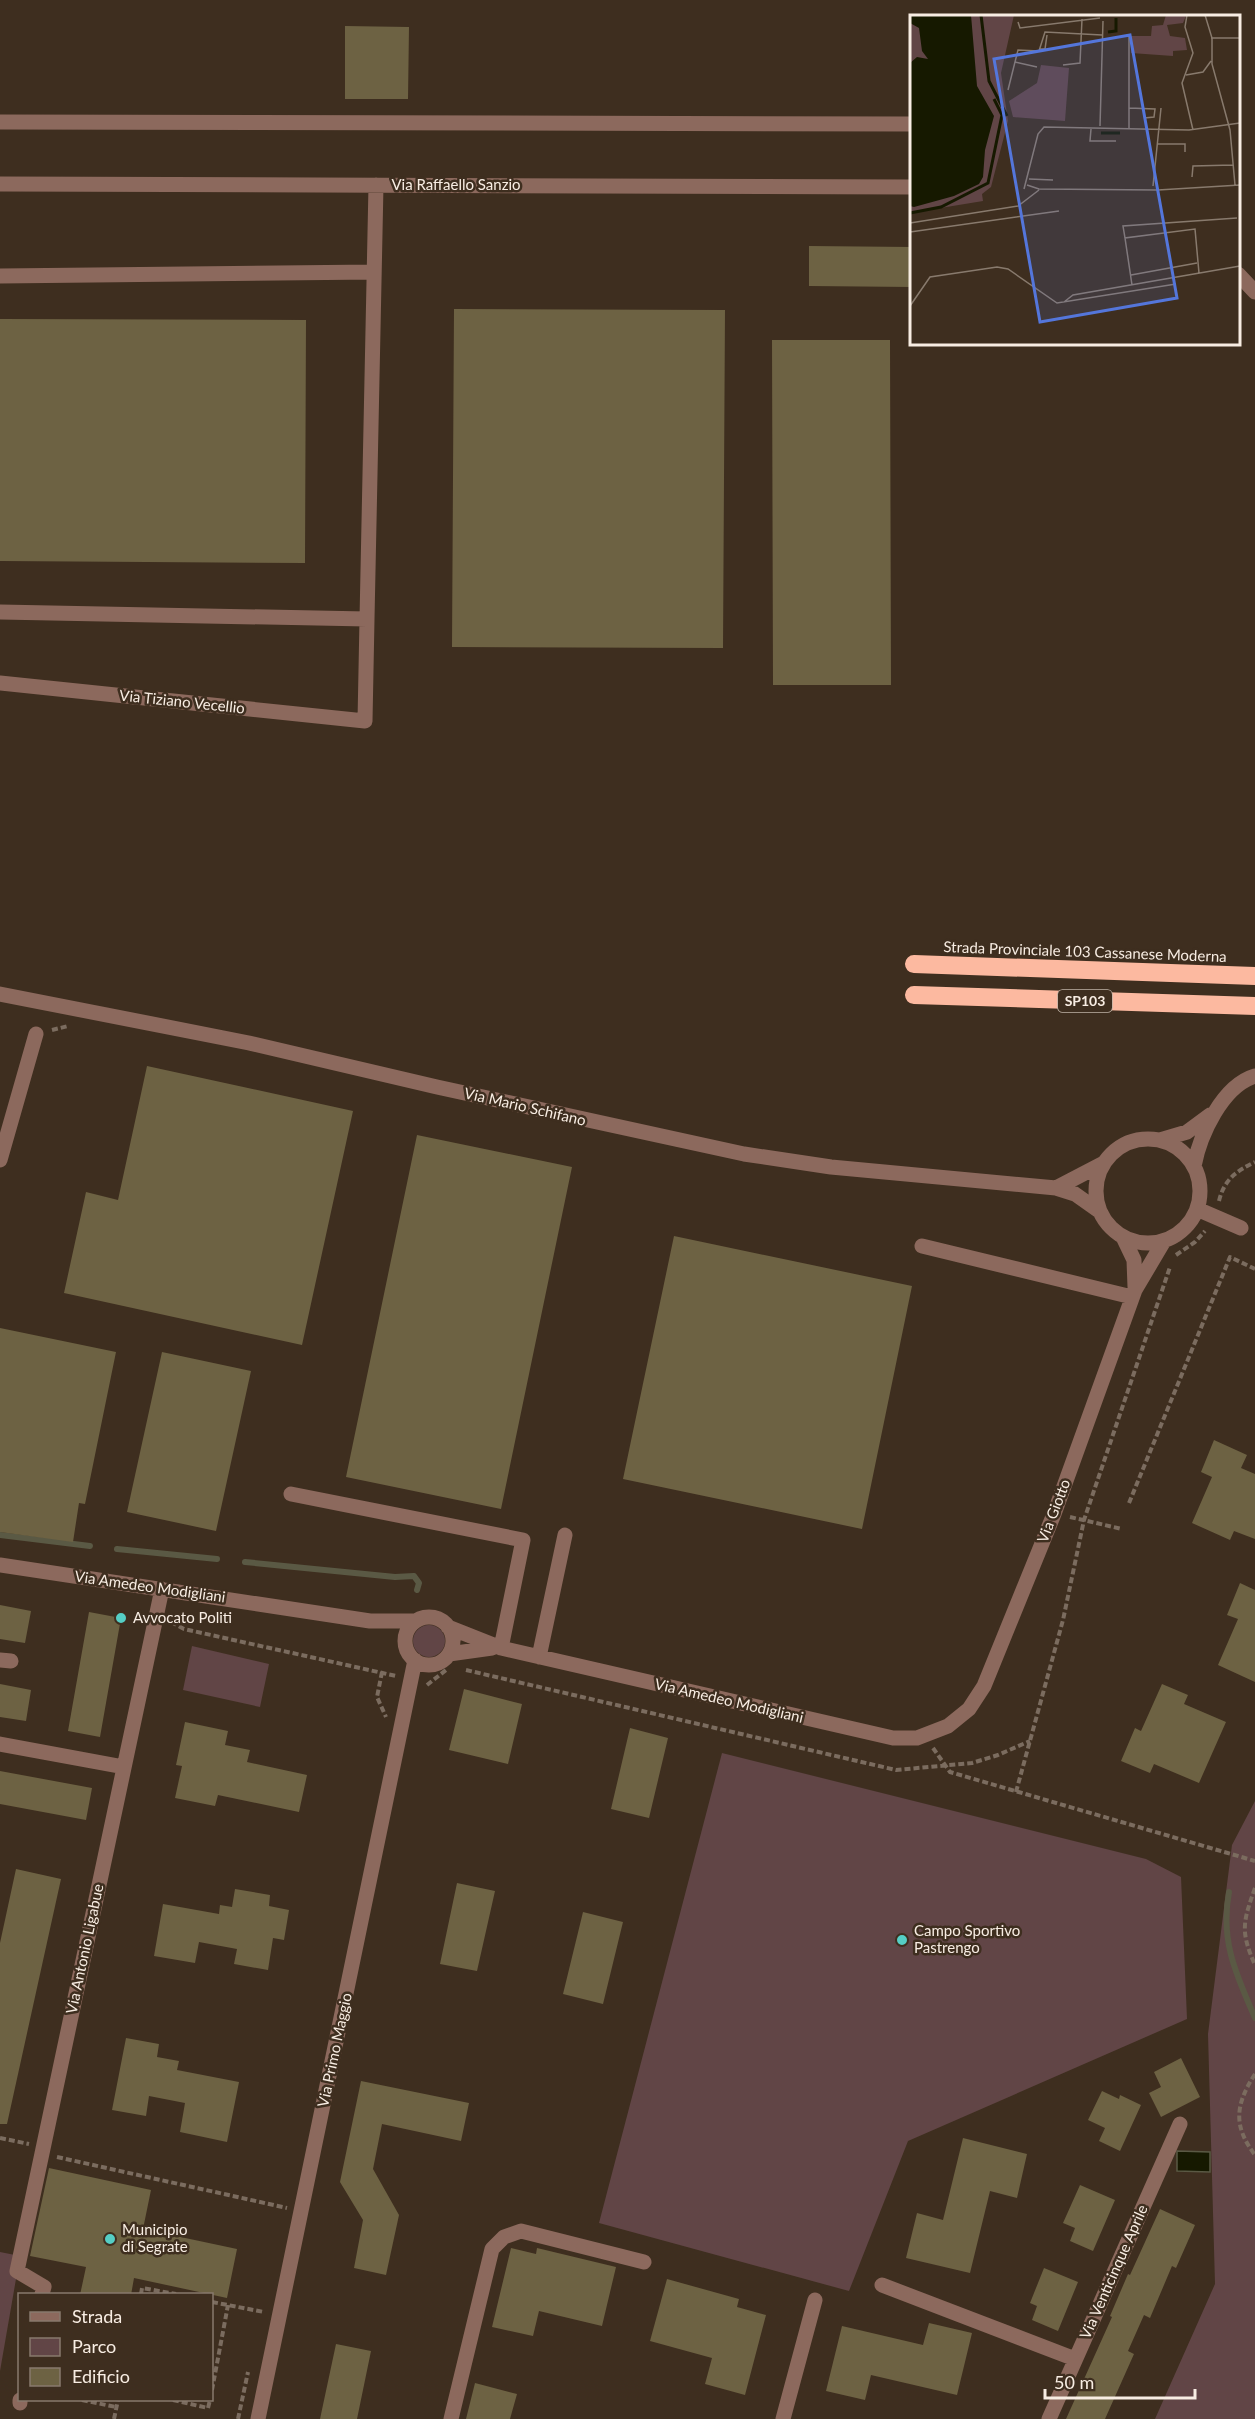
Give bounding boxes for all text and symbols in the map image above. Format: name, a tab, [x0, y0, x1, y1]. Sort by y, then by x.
inset map	[910, 15, 1240, 345]
street label: Via Raffaello Sanzio	[391, 175, 521, 193]
street label: Via Tiziano Vecellio	[118, 685, 246, 717]
street label: Strada Provinciale 103 Cassanese Moderna	[943, 937, 1227, 965]
road number: SP103	[1058, 990, 1112, 1012]
street label: Via Mario Schifano	[463, 1083, 588, 1129]
street label: Via Giotto	[1033, 1476, 1073, 1545]
street label: Via Amedeo Modigliani	[74, 1567, 227, 1606]
place label: Avvocato Politi	[133, 1608, 232, 1626]
marker: Avvocato Politi	[114, 1611, 128, 1625]
street label: Via Amedeo Modigliani	[653, 1674, 805, 1726]
street label: Via Antonio Ligabue	[61, 1882, 107, 2015]
place label: Campo Sportivo Pastrengo	[914, 1921, 1020, 1956]
marker: Campo Sportivo Pastrengo	[895, 1933, 909, 1947]
street label: Via Primo Maggio	[313, 1991, 355, 2109]
street label: Via Venticinque Aprile	[1075, 2202, 1151, 2342]
place label: Municipio di Segrate	[122, 2220, 188, 2255]
marker: Municipio di Segrate	[103, 2232, 117, 2246]
legend	[18, 2293, 213, 2401]
text: Strada	[72, 2305, 122, 2327]
text: Parco	[72, 2335, 116, 2357]
scale bar	[1045, 2362, 1195, 2400]
text: Edificio	[72, 2365, 130, 2387]
text: 50 m	[1054, 2371, 1094, 2393]

